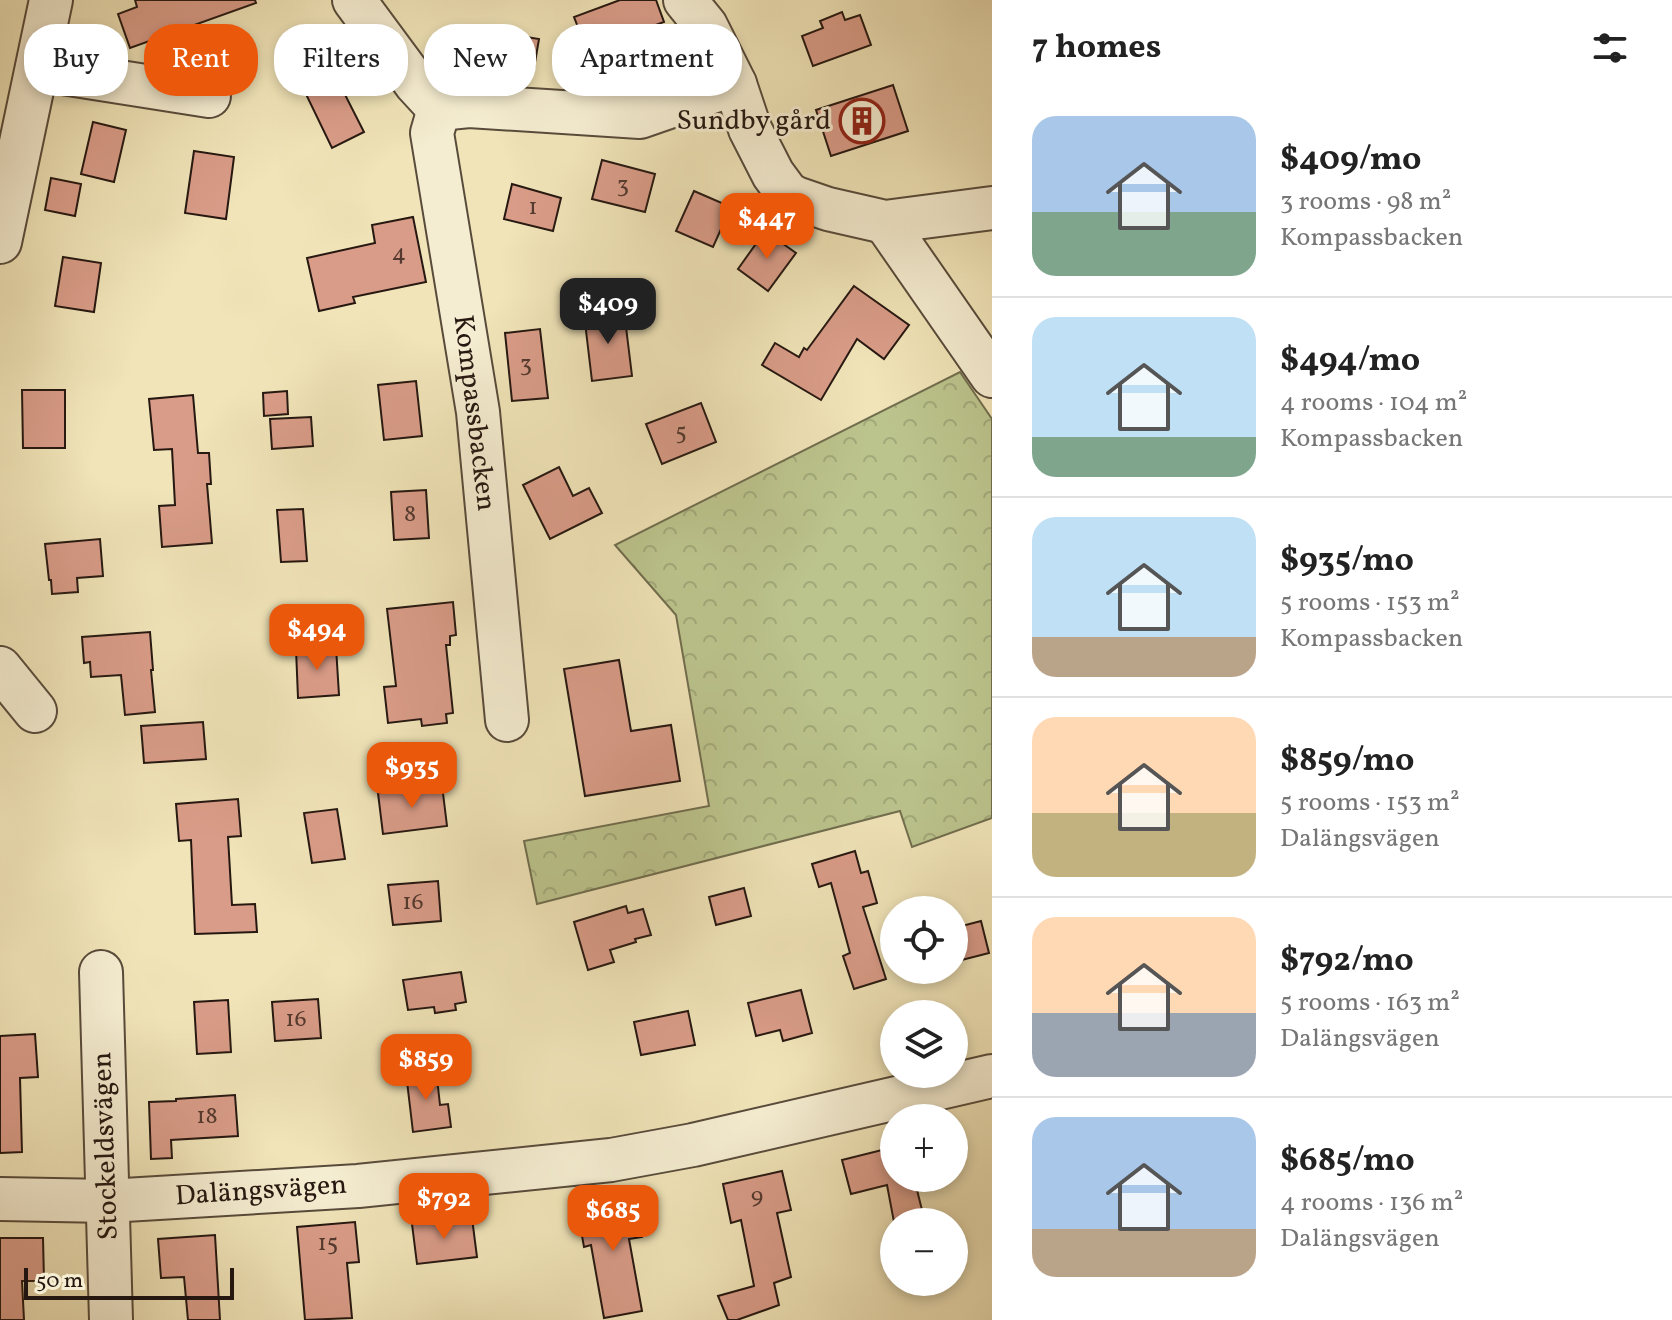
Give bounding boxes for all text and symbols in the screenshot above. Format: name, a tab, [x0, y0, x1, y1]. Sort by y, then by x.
chip: Buy	[24, 24, 128, 96]
chip: Rent	[144, 24, 258, 96]
chip: Filters	[274, 24, 408, 96]
chip: New	[424, 24, 536, 96]
chip: Apartment	[552, 24, 742, 96]
text: 7 homes	[1032, 25, 1161, 72]
icon: filters	[1588, 26, 1632, 70]
building icon: Sundby gård	[838, 97, 886, 145]
place label: Sundby gård	[677, 102, 831, 141]
text: $409/mo	[1280, 137, 1422, 184]
icon: home	[1096, 148, 1192, 244]
house number: 3	[617, 169, 629, 203]
text: 3 rooms · 98 m²	[1280, 184, 1451, 220]
house number: 1	[528, 191, 538, 225]
pin: $447	[720, 193, 814, 261]
text: $447	[738, 201, 796, 237]
text: Kompassbacken	[1280, 220, 1463, 256]
house number: 4	[392, 237, 406, 271]
pin: $409	[561, 278, 655, 346]
text: $409	[578, 286, 638, 322]
street label: Kompassbacken	[443, 313, 505, 513]
text: $494/mo	[1280, 338, 1420, 385]
house number: 3	[520, 348, 532, 382]
icon: home	[1096, 349, 1192, 445]
text: 4 rooms · 104 m²	[1280, 385, 1467, 421]
house number: 5	[675, 416, 687, 450]
text: Kompassbacken	[1280, 421, 1463, 457]
house number: 8	[404, 498, 416, 532]
text: $935/mo	[1280, 538, 1414, 585]
icon: home	[1096, 549, 1192, 645]
text: 5 rooms · 153 m²	[1280, 585, 1460, 621]
pin: $494	[270, 604, 364, 672]
text: $494	[287, 612, 347, 648]
text: Kompassbacken	[1280, 621, 1463, 657]
text: $859/mo	[1280, 738, 1414, 785]
pin: $935	[365, 742, 459, 810]
icon: home	[1096, 749, 1192, 845]
text: $935	[385, 750, 439, 786]
text: 5 rooms · 153 m²	[1280, 785, 1460, 821]
text: Dalängsvägen	[1280, 821, 1440, 857]
house number: 16	[402, 886, 424, 920]
map controls	[880, 896, 968, 1296]
button: locate	[880, 896, 968, 984]
text: $792/mo	[1280, 938, 1414, 985]
icon: home	[1096, 949, 1192, 1045]
text: 5 rooms · 163 m²	[1280, 985, 1460, 1021]
button: layers	[880, 1000, 968, 1088]
house number: 16	[285, 1003, 307, 1037]
text: Dalängsvägen	[1280, 1021, 1440, 1057]
pin: $859	[379, 1034, 473, 1102]
text: $859	[399, 1042, 453, 1078]
street label: Stockeldsvägen	[83, 1051, 129, 1241]
house number: 18	[196, 1100, 218, 1134]
button: +	[880, 1104, 968, 1192]
text: $685/mo	[1280, 1138, 1415, 1185]
icon: home	[1096, 1149, 1192, 1245]
street label: Dalängsvägen	[174, 1166, 348, 1216]
pin: $792	[397, 1173, 491, 1241]
house number: 9	[751, 1180, 763, 1214]
text: $792	[417, 1181, 471, 1217]
pin: $685	[566, 1185, 660, 1253]
text: 4 rooms · 136 m²	[1280, 1185, 1463, 1221]
text: $685	[586, 1193, 640, 1229]
button: −	[880, 1208, 968, 1296]
text: Dalängsvägen	[1280, 1221, 1440, 1257]
house number: 15	[318, 1227, 338, 1261]
scale bar	[24, 1264, 234, 1300]
text: 50 m	[36, 1266, 83, 1297]

